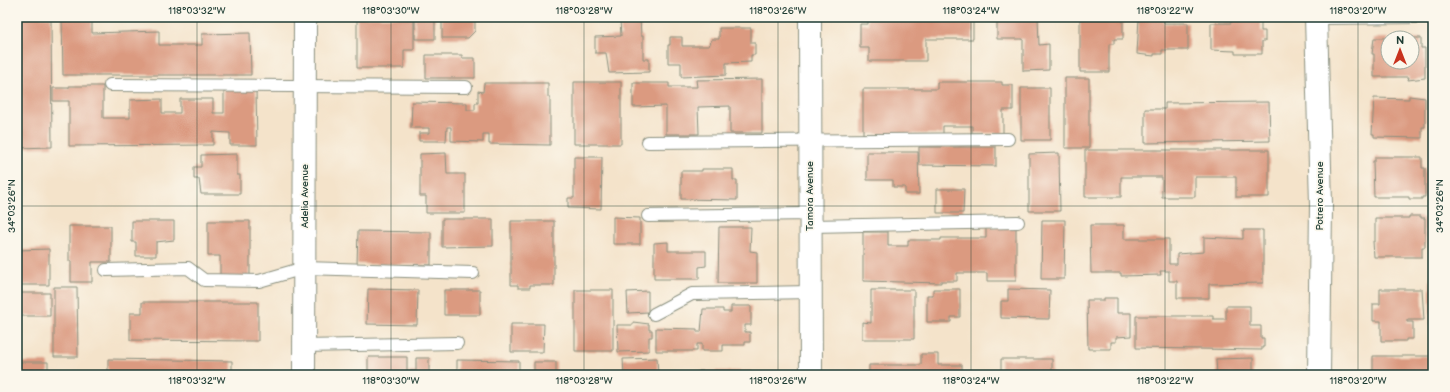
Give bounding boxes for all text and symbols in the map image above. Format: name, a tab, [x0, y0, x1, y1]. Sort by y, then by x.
text: 118°03'32"W	[168, 5, 226, 17]
text: 118°03'30"W	[362, 5, 420, 17]
text: 118°03'28"W	[555, 5, 613, 17]
text: 118°03'26"W	[749, 5, 807, 17]
text: 118°03'24"W	[942, 5, 1000, 17]
text: 118°03'22"W	[1136, 5, 1194, 17]
text: 118°03'20"W	[1329, 5, 1387, 17]
north arrow	[1380, 30, 1420, 70]
text: N	[1396, 34, 1404, 47]
street label: Tamora Avenue	[804, 161, 816, 231]
street label: Potrero Avenue	[1314, 161, 1326, 231]
street label: Adelia Avenue	[299, 164, 311, 228]
text: 34°03'26"N	[6, 179, 18, 233]
text: 34°03'26"N	[1434, 179, 1446, 233]
text: 118°03'32"W	[168, 375, 226, 387]
text: 118°03'30"W	[362, 375, 420, 387]
text: 118°03'28"W	[555, 375, 613, 387]
text: 118°03'26"W	[749, 375, 807, 387]
text: 118°03'24"W	[942, 375, 1000, 387]
text: 118°03'22"W	[1136, 375, 1194, 387]
text: 118°03'20"W	[1329, 375, 1387, 387]

